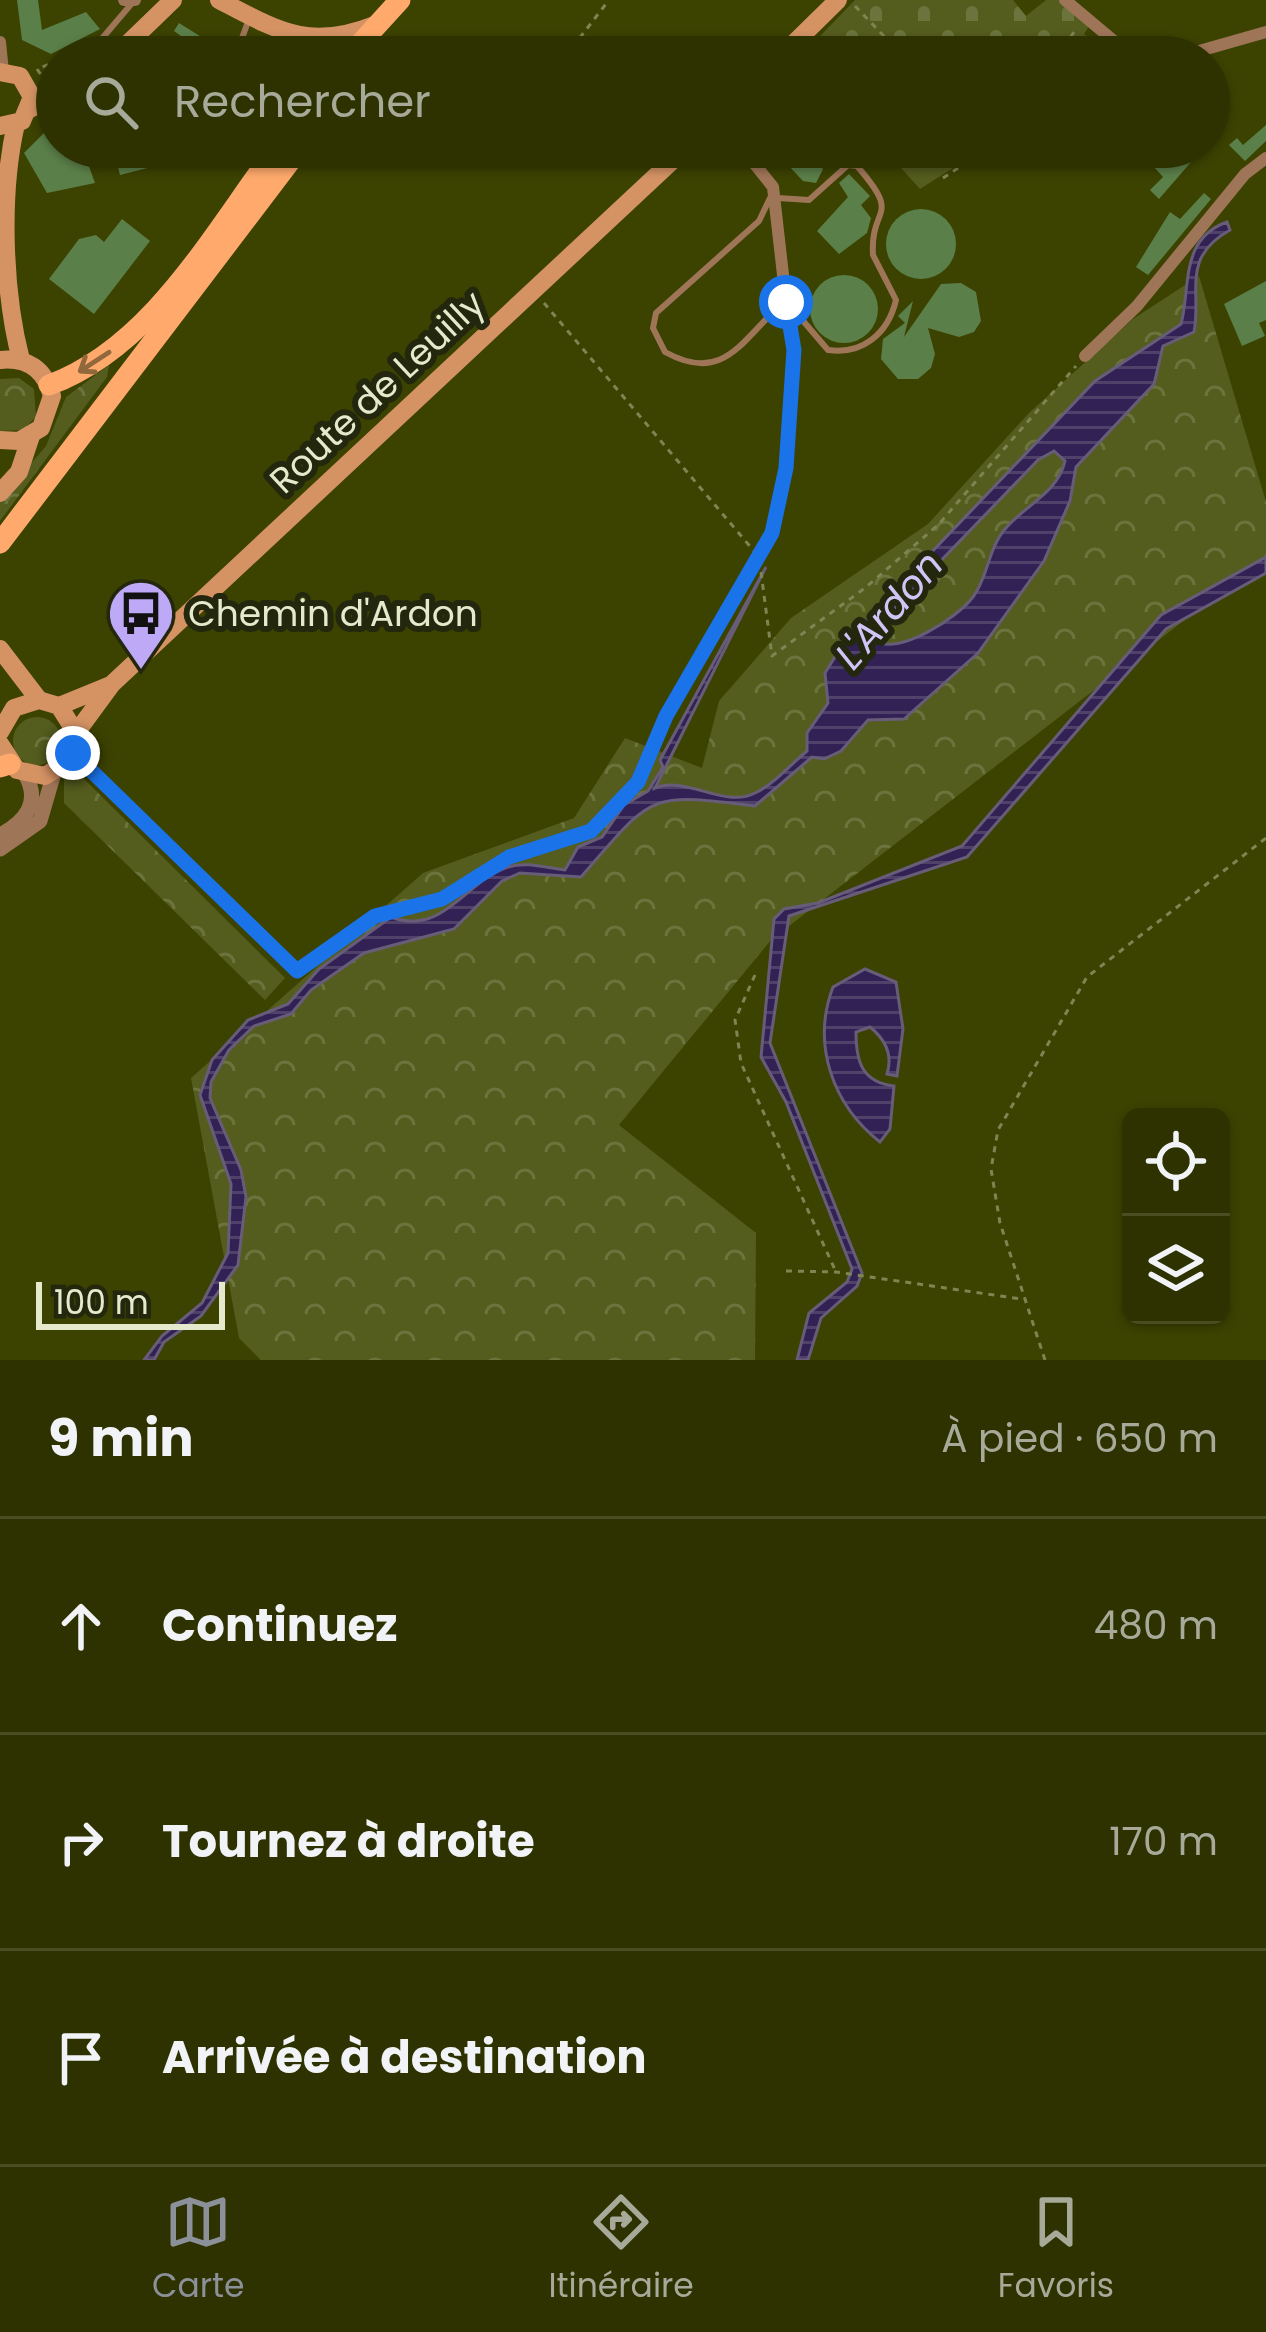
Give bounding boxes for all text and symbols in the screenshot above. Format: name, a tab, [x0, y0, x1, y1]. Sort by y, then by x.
search box	[36, 36, 1230, 168]
icon: search	[78, 69, 144, 135]
text: Rechercher	[174, 70, 431, 133]
route start	[759, 275, 813, 329]
street label: Route de Leuilly	[258, 279, 496, 505]
one-way arrow	[78, 350, 112, 375]
water label: L'Ardon	[822, 539, 956, 681]
bus stop icon: Chemin d'Ardon	[106, 578, 176, 672]
place label: Chemin d'Ardon	[188, 588, 478, 639]
route end	[46, 726, 100, 780]
map controls	[1122, 1108, 1230, 1324]
button: locate	[1122, 1108, 1230, 1216]
button: layers	[1122, 1216, 1230, 1324]
scale bar	[36, 1276, 225, 1329]
text: 100 m	[54, 1279, 149, 1326]
text: 9 min	[48, 1402, 194, 1474]
text: À pied · 650 m	[941, 1411, 1218, 1466]
icon: ahead	[48, 1593, 114, 1659]
text: Continuez	[162, 1594, 398, 1657]
text: 480 m	[1094, 1598, 1218, 1653]
icon: right	[48, 1809, 114, 1875]
text: Tournez à droite	[162, 1810, 535, 1873]
text: 170 m	[1109, 1814, 1218, 1869]
icon: arrive	[48, 2025, 114, 2091]
text: Arrivée à destination	[162, 2026, 647, 2089]
tab: Carte	[152, 2189, 245, 2311]
tab: Itinéraire	[548, 2189, 694, 2311]
tab: Favoris	[998, 2189, 1114, 2311]

